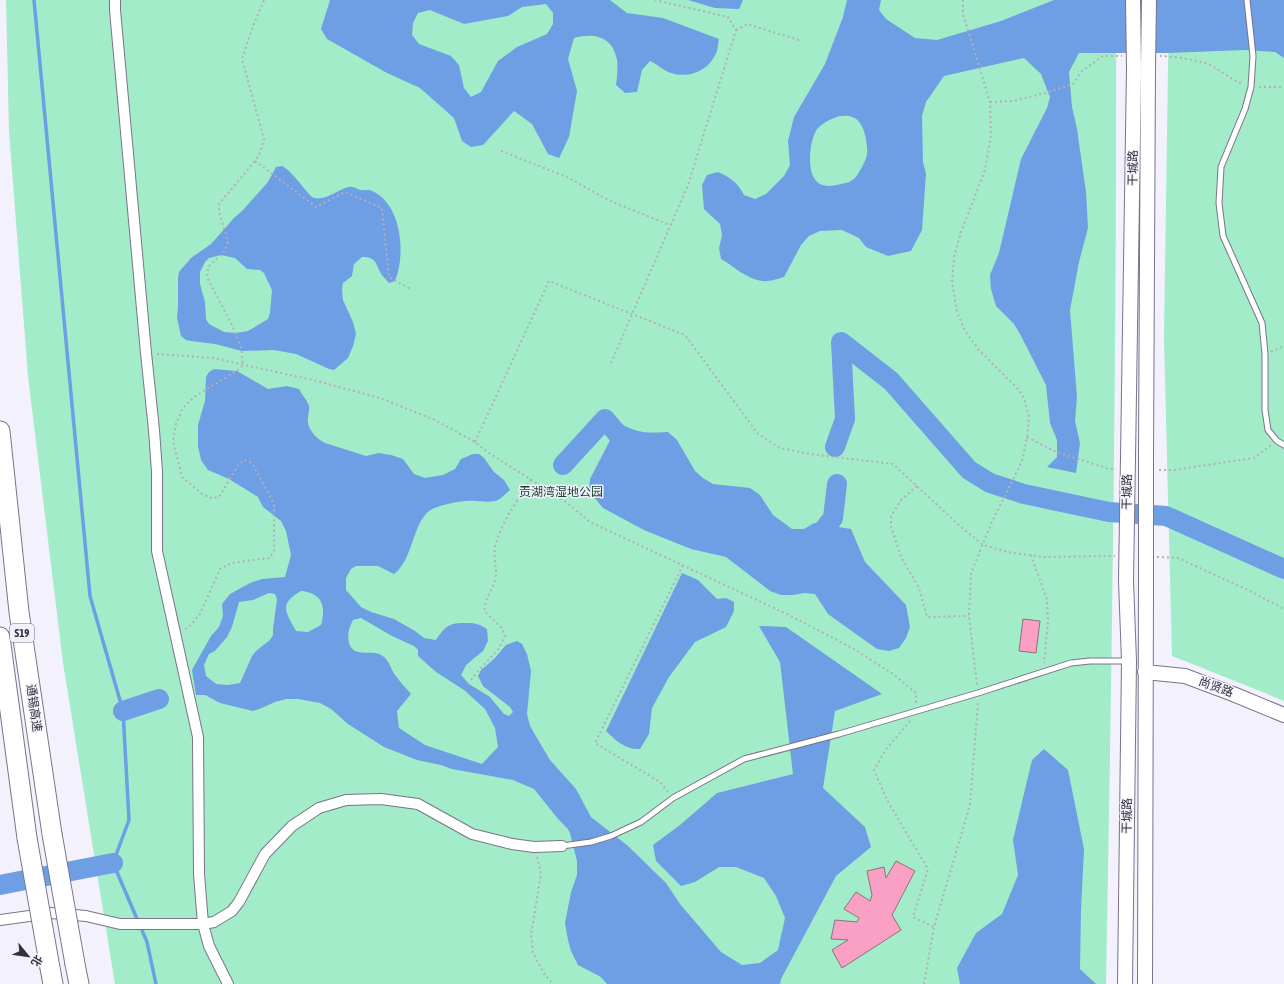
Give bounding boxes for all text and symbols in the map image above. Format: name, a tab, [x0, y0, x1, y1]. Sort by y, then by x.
street label: 干城路	[1126, 150, 1140, 186]
street label: 干城路	[1120, 474, 1134, 510]
park label: 贡湖湾湿地公园	[519, 485, 603, 499]
road number: S19	[10, 624, 34, 642]
street label: 尚贤路	[1197, 674, 1235, 700]
street label: 通锡高速	[24, 683, 44, 733]
street label: 干城路	[1120, 798, 1134, 834]
north arrow	[8, 936, 48, 976]
text: 北	[29, 953, 45, 969]

